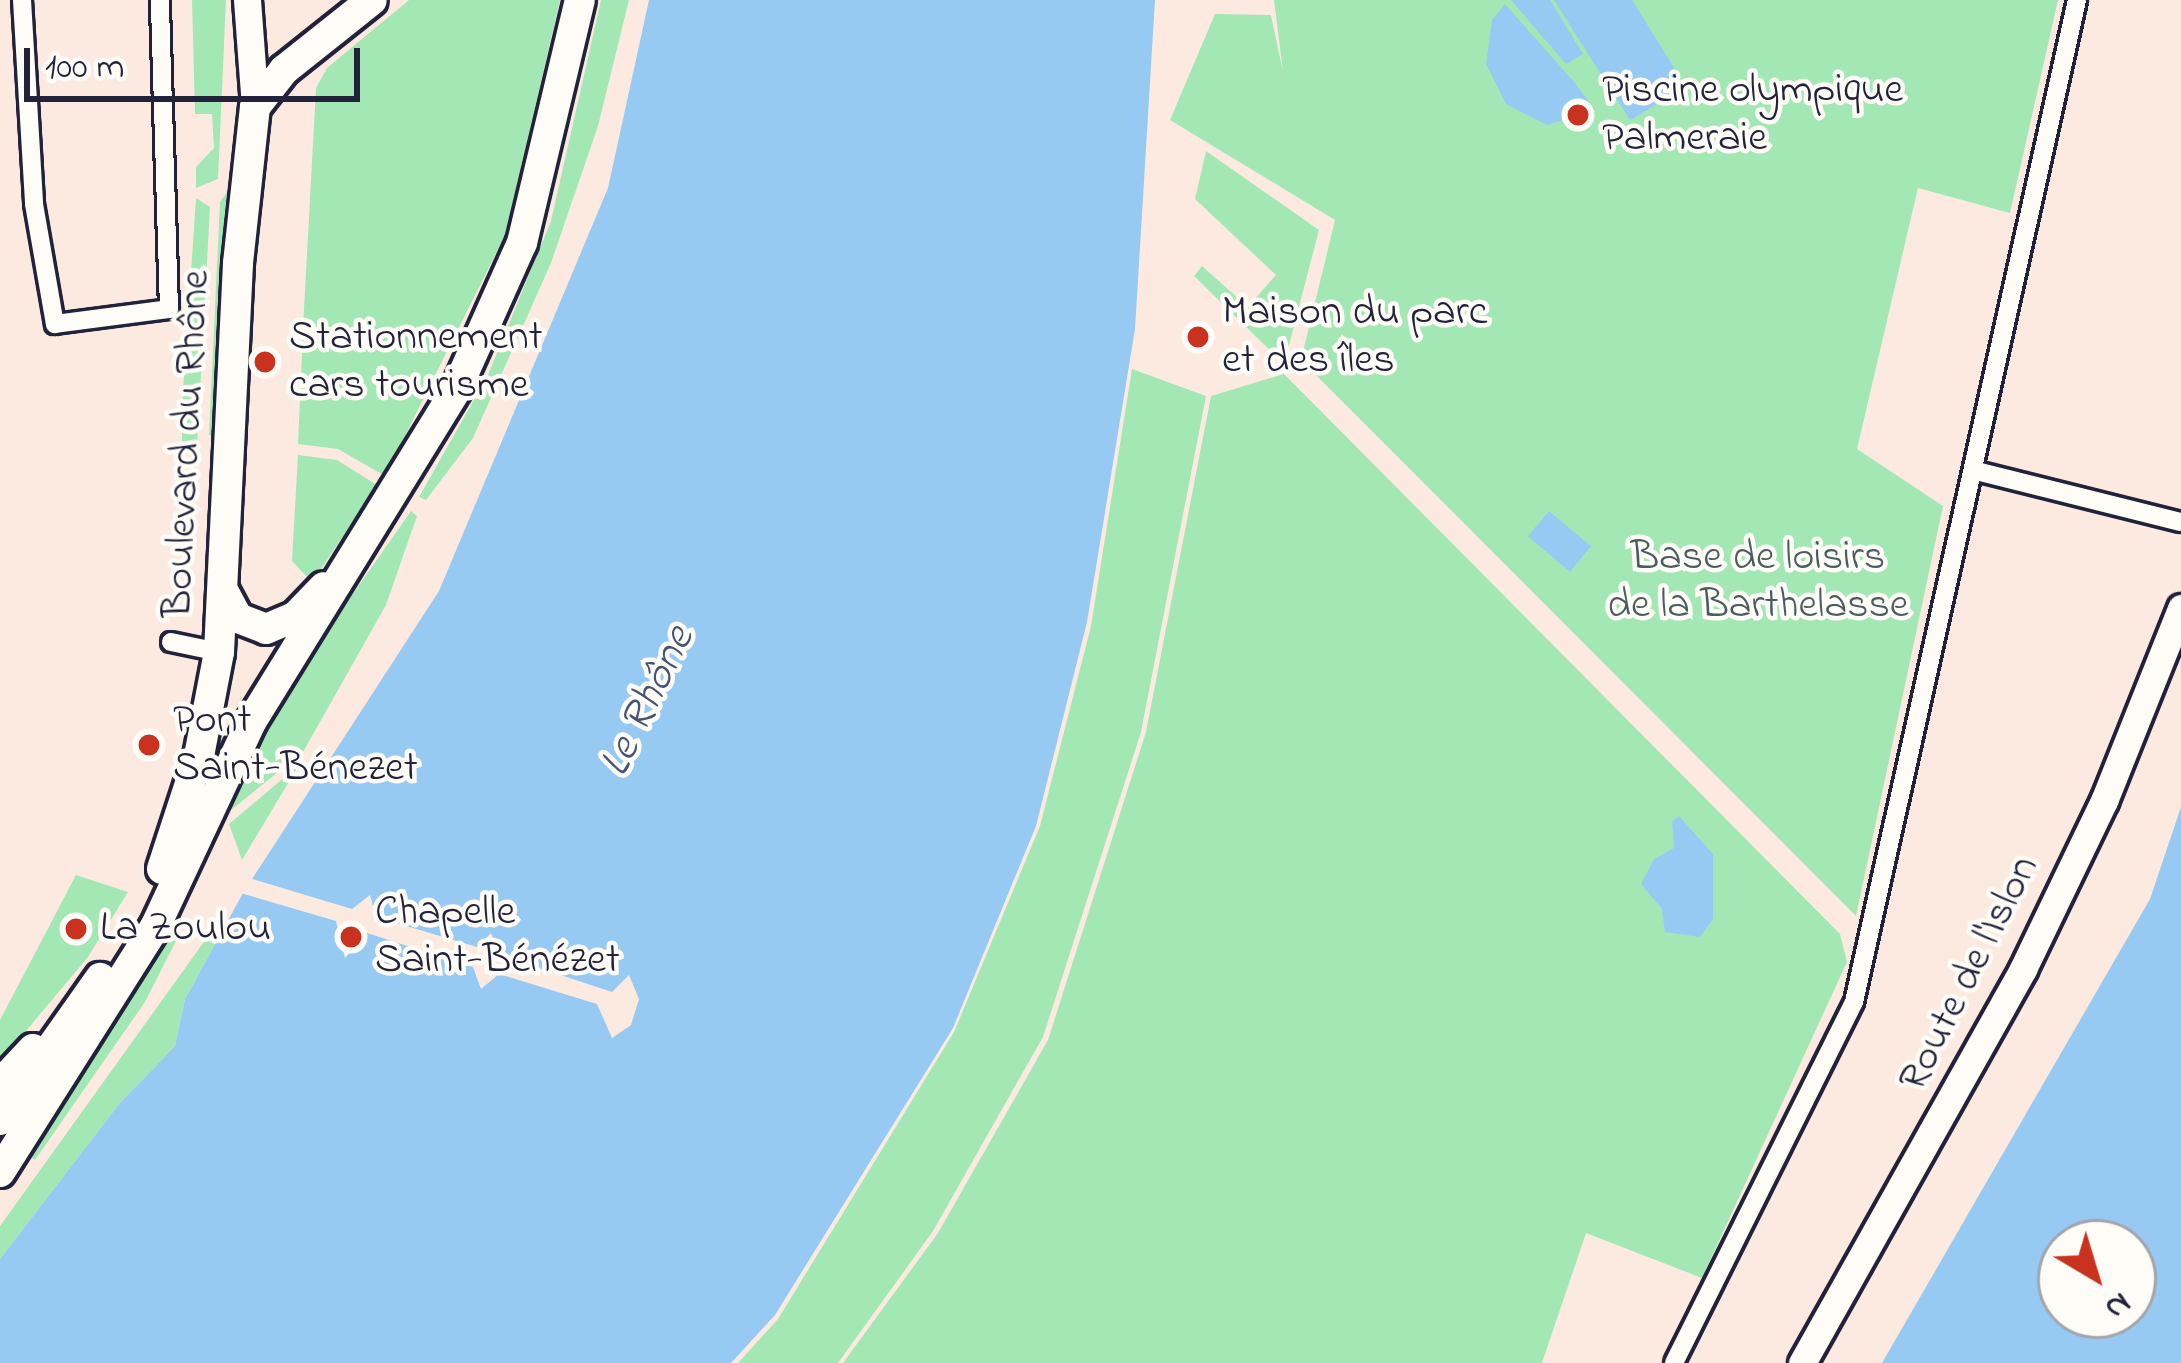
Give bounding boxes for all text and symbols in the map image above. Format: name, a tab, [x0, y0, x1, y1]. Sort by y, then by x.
scale bar	[30, 24, 366, 98]
text: 100 m	[45, 42, 125, 95]
place label: Piscine olympique Palmeraie	[1602, 66, 1903, 164]
marker: Piscine olympique Palmeraie	[1565, 102, 1591, 128]
street label: Boulevard du Rhône	[154, 269, 222, 619]
place label: Maison du parc et des îles	[1222, 288, 1487, 386]
place label: Stationnement cars tourisme	[289, 313, 543, 412]
marker: Maison du parc et des îles	[1185, 324, 1211, 350]
marker: Stationnement cars tourisme	[252, 349, 278, 375]
park label: Base de loisirs de la Barthelasse	[1607, 533, 1909, 632]
water label: Le Rhône	[590, 618, 708, 786]
place label: Pont Saint-Bénezet	[173, 696, 418, 795]
marker: Pont Saint-Bénezet	[136, 732, 162, 758]
street label: Route de l'Islon	[1889, 848, 2051, 1100]
place label: Chapelle Saint-Bénézet	[375, 888, 620, 986]
place label: La Zoulou	[100, 904, 271, 954]
marker: La Zoulou	[63, 916, 89, 942]
marker: Chapelle Saint-Bénézet	[338, 924, 364, 950]
north arrow	[2037, 1219, 2157, 1339]
text: N	[2094, 1279, 2141, 1331]

